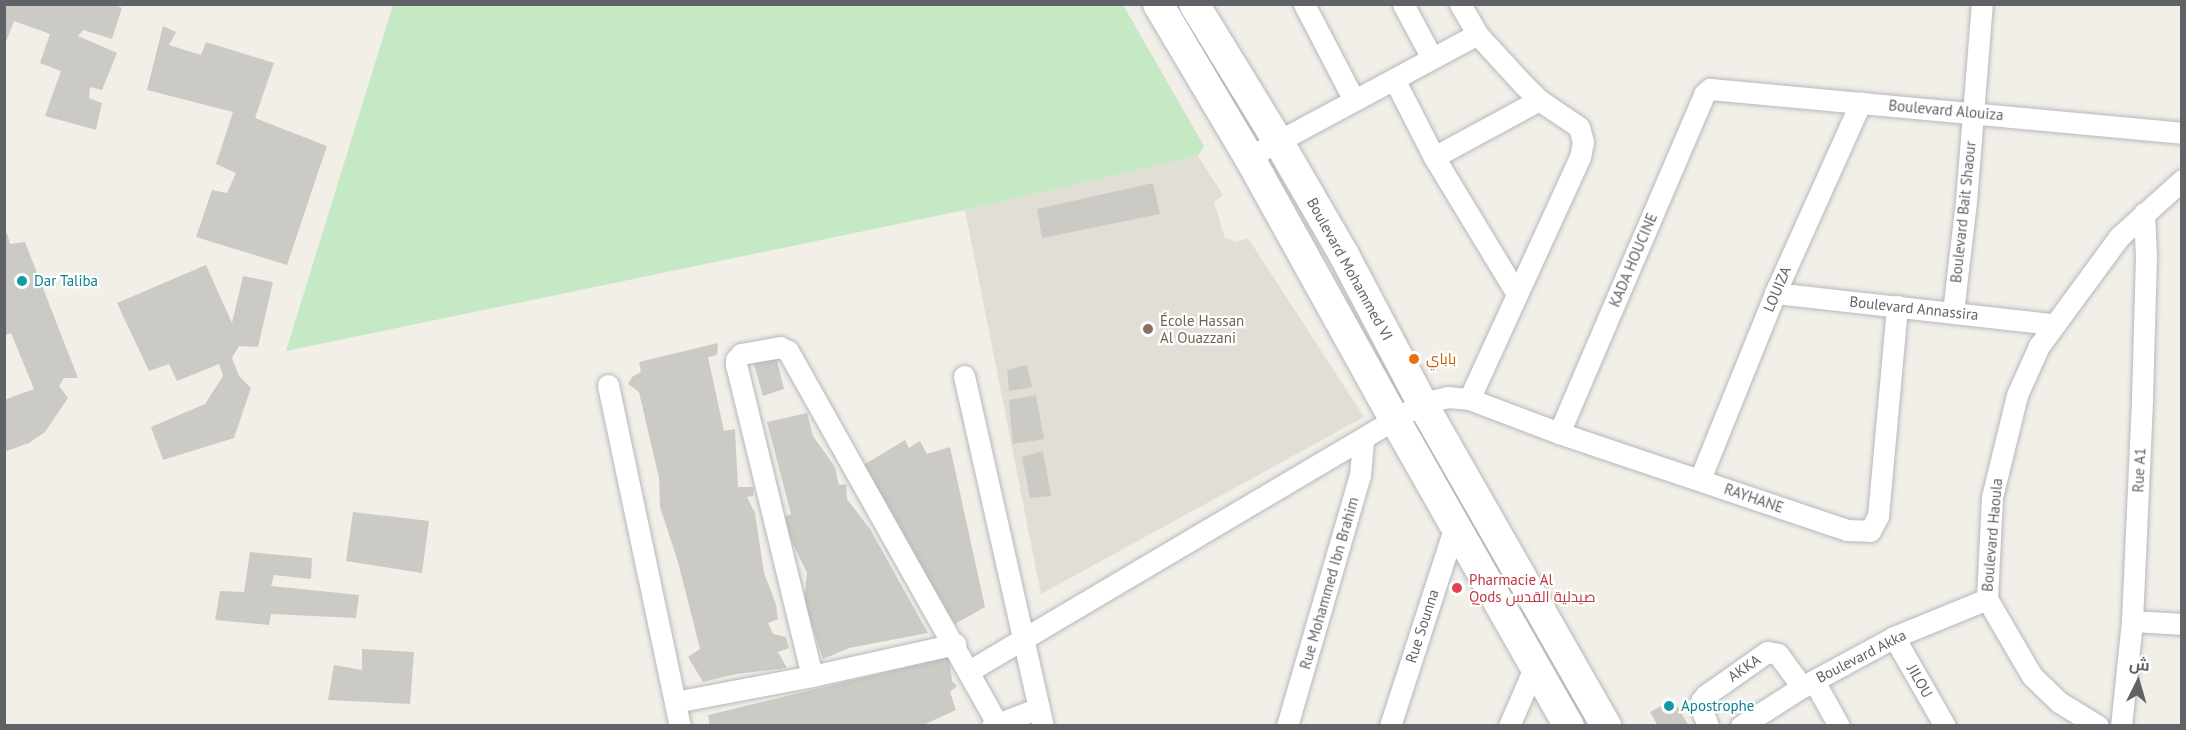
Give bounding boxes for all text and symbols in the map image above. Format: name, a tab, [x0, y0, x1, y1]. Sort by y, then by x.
street label: Boulevard Alouiza	[1888, 96, 2004, 124]
street label: Boulevard Bait Shaour	[1947, 140, 1979, 284]
street label: Boulevard Mohammed VI	[1303, 194, 1397, 344]
street label: KADA HOUCINE	[1605, 210, 1661, 310]
street label: LOUIZA	[1759, 263, 1795, 315]
place label: Dar Taliba	[34, 272, 98, 290]
marker: Dar Taliba	[15, 274, 29, 288]
street label: Boulevard Annassira	[1848, 292, 1980, 324]
place label: École Hassan Al Ouazzani	[1160, 311, 1244, 346]
marker: École Hassan Al Ouazzani	[1141, 322, 1155, 336]
place label: باباي	[1426, 350, 1456, 368]
marker: باباي	[1407, 352, 1421, 366]
street label: Rue A1	[2129, 447, 2149, 493]
street label: Boulevard Haoula	[1978, 477, 2006, 593]
street label: RAYHANE	[1722, 479, 1786, 517]
street label: Rue Mohammed Ibn Brahim	[1296, 495, 1362, 671]
place label: Pharmacie Al Qods صيدلية القدس	[1469, 570, 1596, 605]
marker: Pharmacie Al Qods صيدلية القدس	[1450, 581, 1464, 595]
street label: Rue Sounna	[1402, 587, 1442, 665]
street label: Boulevard Akka	[1813, 626, 1909, 686]
street label: AKKA	[1724, 650, 1764, 686]
north arrow	[2108, 652, 2168, 712]
text: ش	[2128, 653, 2151, 675]
street label: JILOU	[1903, 661, 1937, 701]
place label: Apostrophe	[1681, 697, 1754, 715]
marker: Apostrophe	[1662, 699, 1676, 713]

